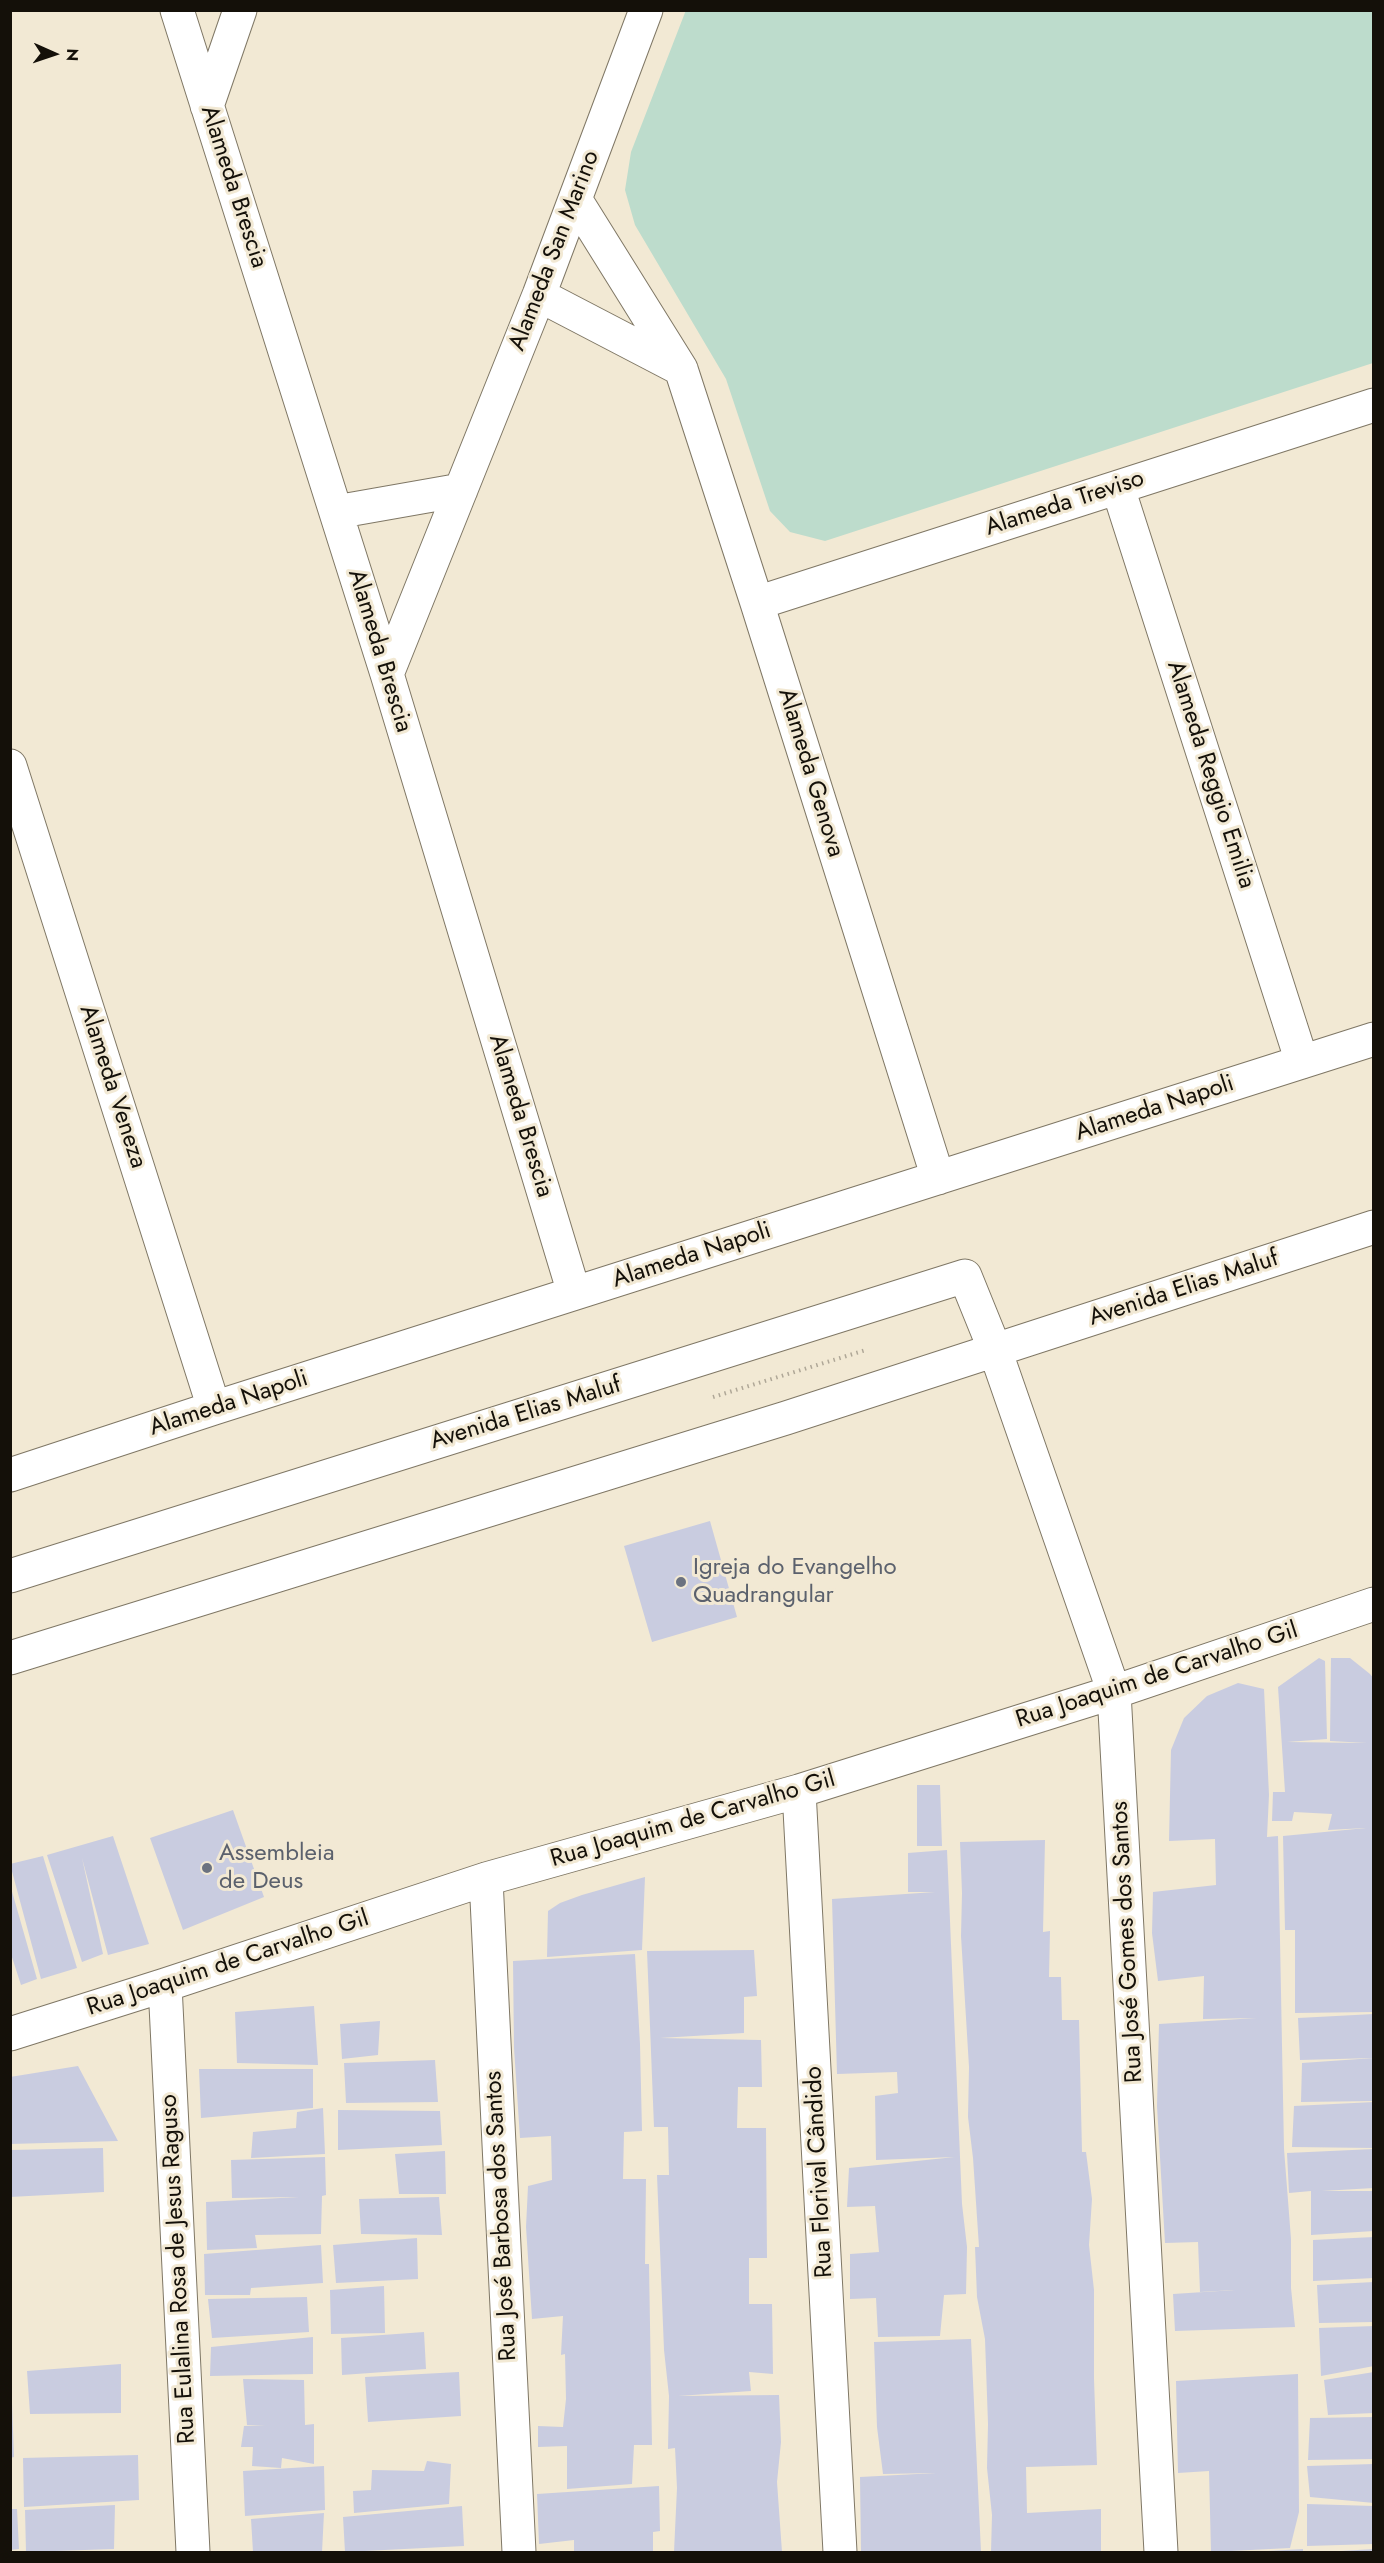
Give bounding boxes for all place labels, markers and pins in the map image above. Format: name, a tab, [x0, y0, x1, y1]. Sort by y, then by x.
place label: Igreja do Evangelho Quadrangular	[693, 1554, 897, 1610]
marker: Igreja do Evangelho Quadrangular	[674, 1575, 688, 1589]
place label: Assembleia de Deus	[219, 1840, 335, 1896]
marker: Assembleia de Deus	[200, 1861, 214, 1875]

